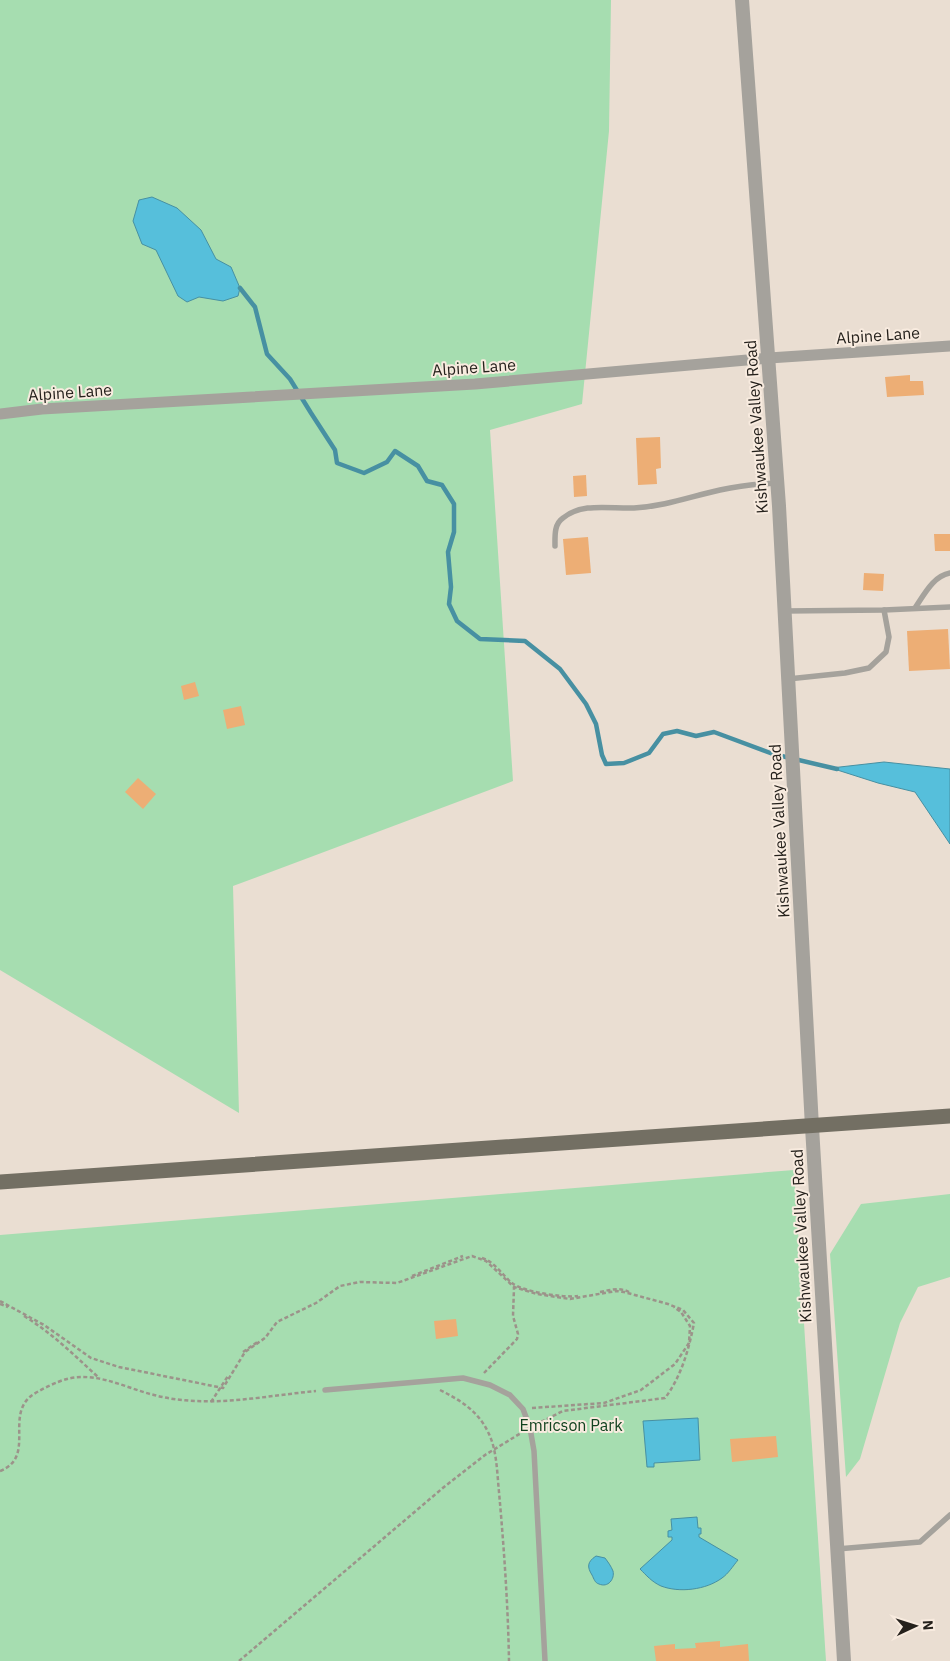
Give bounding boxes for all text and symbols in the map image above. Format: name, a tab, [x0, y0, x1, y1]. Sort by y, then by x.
street label: Alpine Lane	[835, 322, 921, 348]
street label: Kishwaukee Valley Road	[740, 340, 772, 514]
street label: Alpine Lane	[431, 354, 517, 380]
street label: Alpine Lane	[27, 379, 113, 405]
street label: Kishwaukee Valley Road	[764, 744, 794, 918]
street label: Kishwaukee Valley Road	[786, 1149, 816, 1323]
park label: Emricson Park	[519, 1415, 623, 1435]
north arrow	[890, 1601, 940, 1651]
text: N	[919, 1619, 937, 1631]

